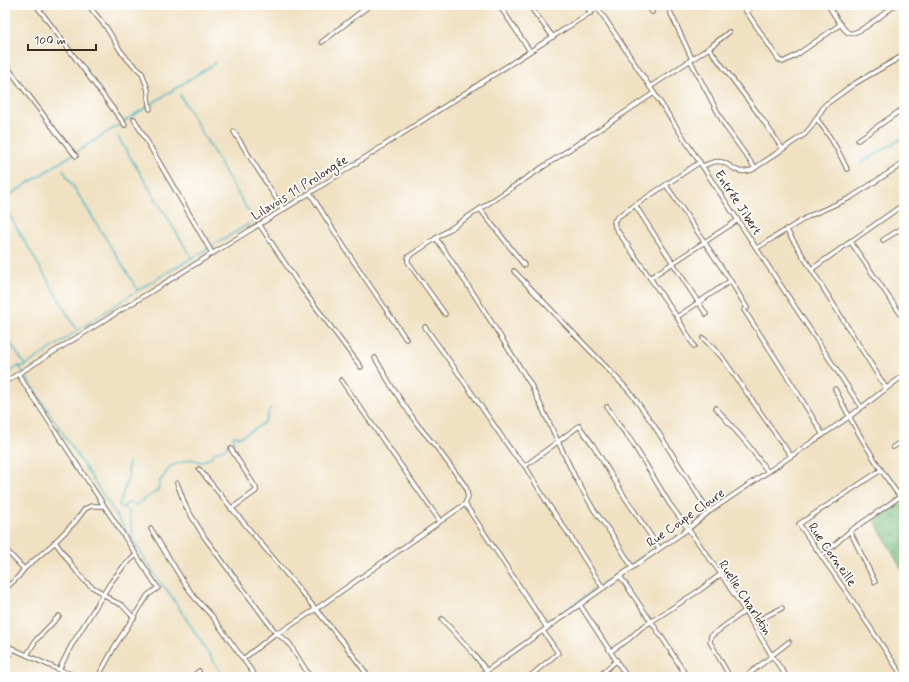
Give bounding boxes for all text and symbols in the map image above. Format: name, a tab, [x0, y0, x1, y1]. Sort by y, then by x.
scale bar	[28, 26, 96, 52]
text: 100 m	[34, 33, 66, 49]
street label: Lilavois 11 Prolongée	[248, 152, 352, 226]
street label: Entrée Jibert	[710, 167, 765, 239]
street label: Rue Coupe Cloure	[643, 485, 729, 552]
street label: Rue Corneille	[804, 520, 860, 590]
street label: Ruelle Charlotin	[714, 557, 775, 639]

